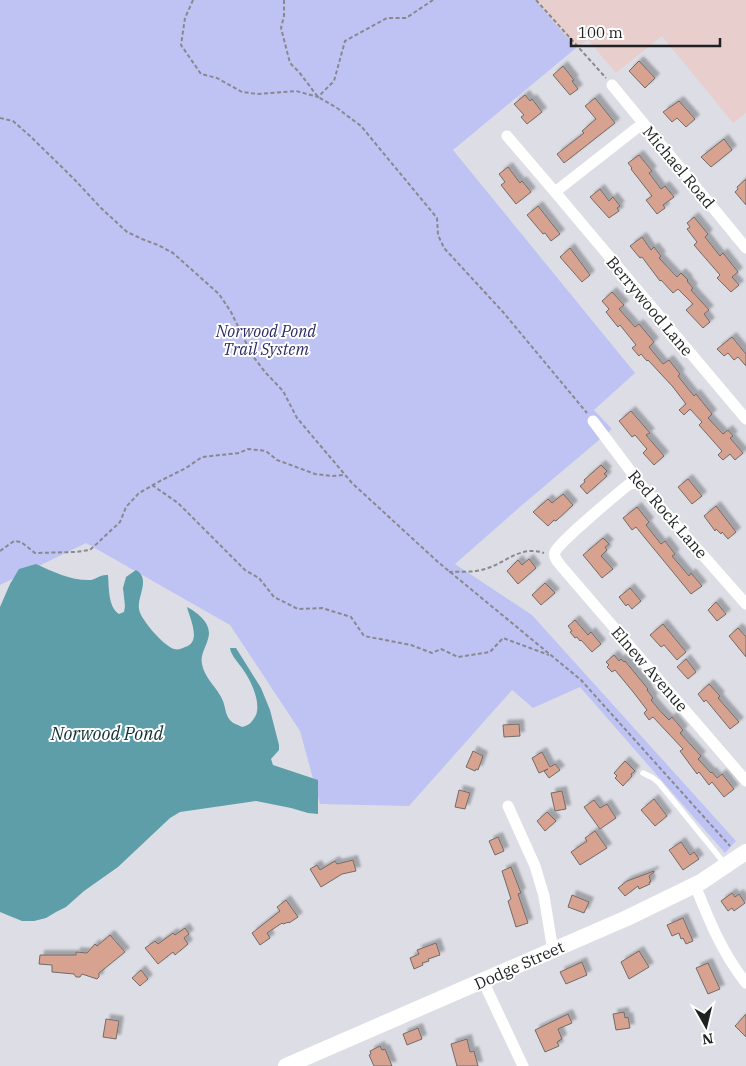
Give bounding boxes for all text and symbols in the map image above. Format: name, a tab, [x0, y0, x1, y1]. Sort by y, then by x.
scale bar	[571, 15, 720, 47]
text: 100 m	[578, 23, 623, 42]
street label: Michael Road	[639, 122, 719, 212]
street label: Berrywood Lane	[602, 252, 698, 360]
park label: Norwood Pond Trail System	[215, 321, 316, 359]
street label: Red Rock Lane	[624, 466, 712, 562]
street label: Elnew Avenue	[608, 622, 692, 716]
water label: Norwood Pond	[50, 722, 164, 745]
street label: Dodge Street	[471, 936, 567, 994]
north arrow	[681, 1001, 731, 1051]
text: N	[701, 1029, 715, 1049]

